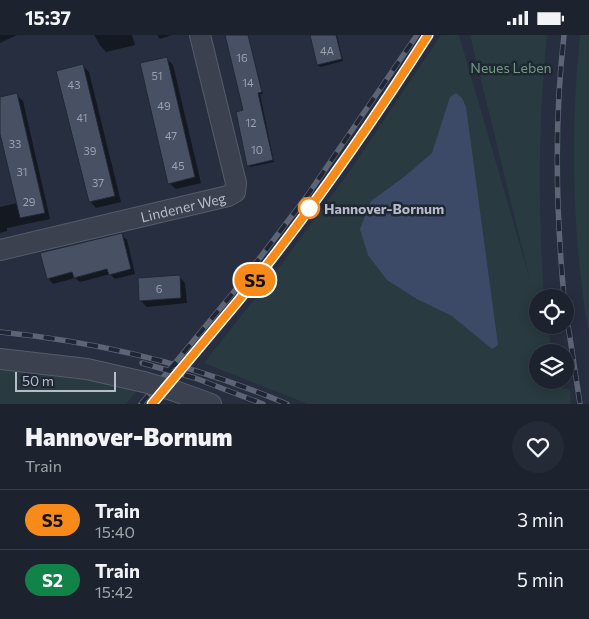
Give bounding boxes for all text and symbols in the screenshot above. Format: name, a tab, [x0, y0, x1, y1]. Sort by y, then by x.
text: 15:37	[25, 6, 71, 29]
house number: 4A	[320, 44, 334, 57]
house number: 16	[236, 51, 248, 64]
park label: Neues Leben	[470, 59, 552, 76]
house number: 51	[151, 69, 163, 82]
house number: 14	[242, 76, 254, 89]
house number: 43	[68, 78, 80, 91]
house number: 49	[157, 99, 171, 112]
house number: 41	[77, 111, 87, 124]
house number: 12	[246, 116, 256, 129]
house number: 47	[165, 129, 177, 142]
house number: 33	[9, 137, 21, 150]
house number: 10	[251, 143, 263, 156]
house number: 39	[84, 144, 97, 157]
house number: 45	[172, 159, 184, 172]
house number: 31	[17, 165, 27, 178]
house number: 37	[92, 176, 104, 189]
street label: Lindener Weg	[139, 188, 228, 225]
house number: 29	[23, 195, 36, 208]
marker: Hannover-Bornum	[298, 197, 320, 219]
place label: Hannover-Bornum	[324, 200, 444, 217]
line badge: S5	[232, 264, 278, 296]
text: S5	[244, 269, 266, 291]
house number: 6	[156, 282, 163, 295]
map controls	[529, 289, 574, 389]
button: locate	[529, 289, 574, 334]
button: layers	[529, 344, 574, 389]
scale bar	[15, 369, 116, 392]
text: 50 m	[22, 372, 54, 389]
button: heart	[512, 421, 564, 473]
text: Hannover-Bornum	[25, 422, 233, 451]
text: Train	[25, 456, 62, 475]
text: Train	[95, 499, 140, 522]
text: 3 min	[517, 508, 564, 531]
text: S5	[42, 509, 63, 531]
text: 15:40	[95, 522, 135, 541]
text: Train	[95, 559, 140, 582]
text: 5 min	[517, 568, 564, 591]
text: S2	[42, 569, 63, 591]
text: 15:42	[95, 582, 133, 601]

